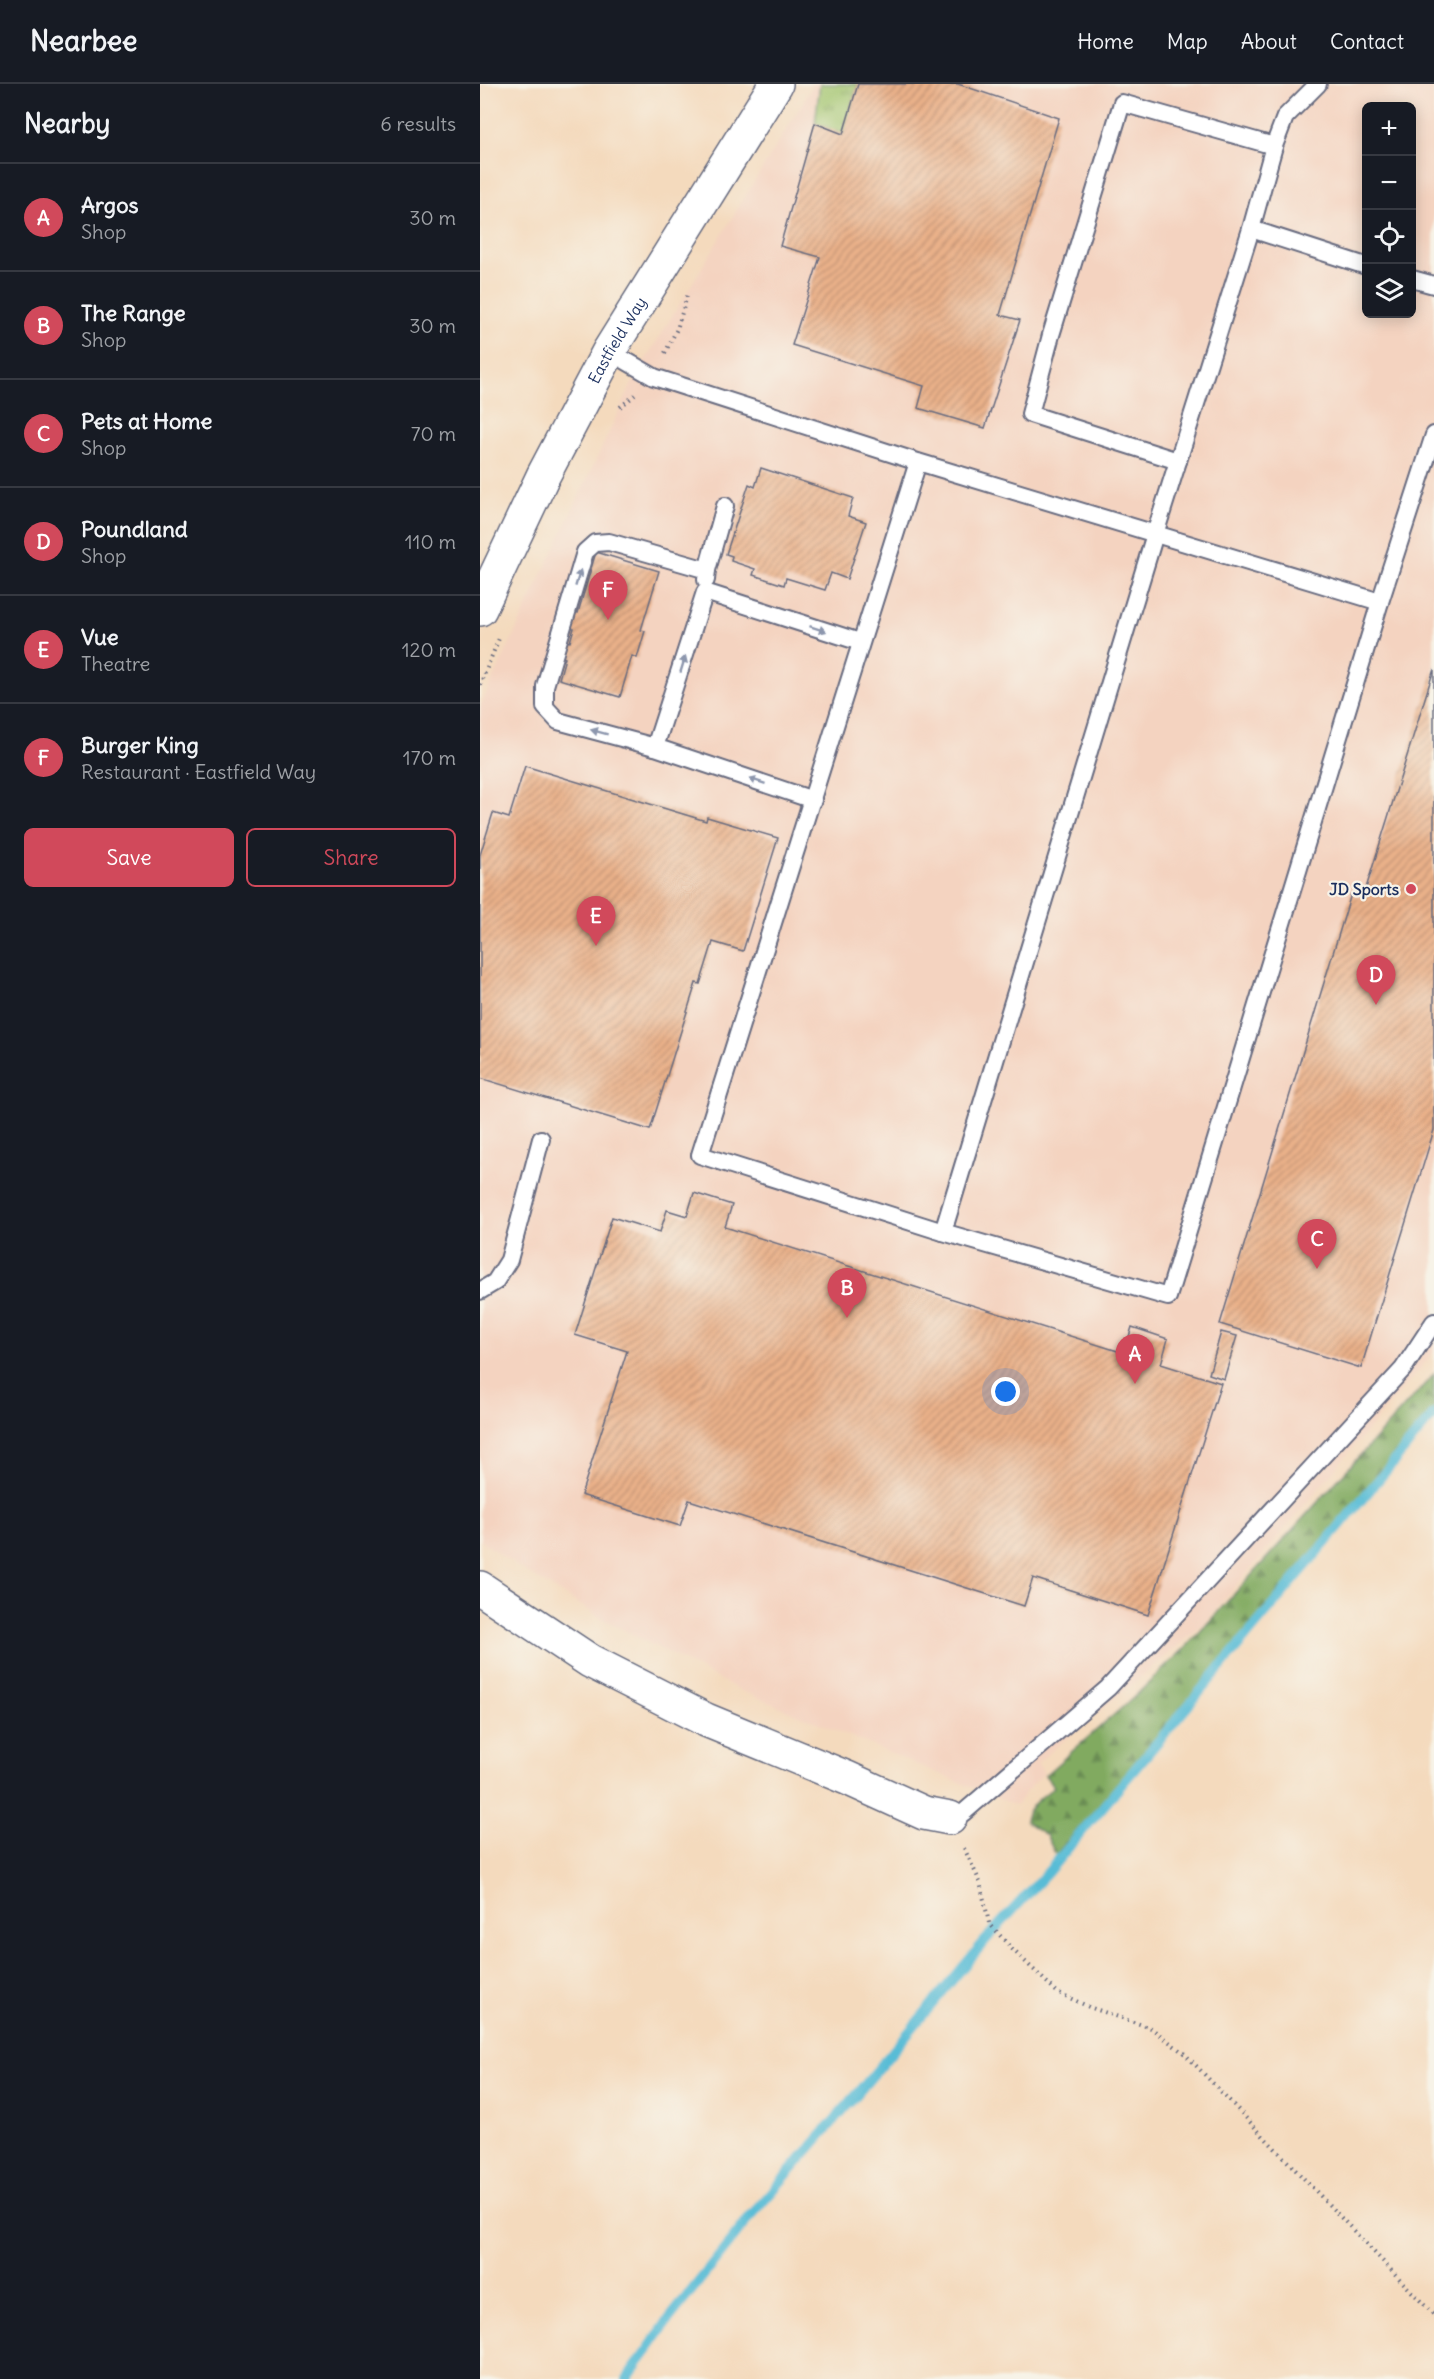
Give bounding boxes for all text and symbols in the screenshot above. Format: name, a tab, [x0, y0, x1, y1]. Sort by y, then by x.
text: Nearbee	[30, 23, 137, 59]
text: Home	[1077, 28, 1134, 55]
text: Map	[1167, 28, 1208, 55]
text: About	[1241, 28, 1297, 55]
text: Contact	[1330, 28, 1404, 55]
map controls	[1362, 102, 1416, 318]
button: +	[1362, 102, 1416, 156]
text: Nearby	[24, 107, 110, 140]
text: 6 results	[380, 111, 456, 136]
button: −	[1362, 156, 1416, 210]
text: Argos	[81, 191, 139, 219]
text: A	[37, 205, 50, 230]
text: 30 m	[409, 205, 456, 230]
button: locate	[1362, 210, 1416, 264]
text: Shop	[81, 219, 126, 244]
button: layers	[1362, 264, 1416, 318]
street label: Eastfield Way	[584, 293, 650, 387]
text: The Range	[81, 299, 186, 327]
text: B	[37, 313, 50, 338]
text: 30 m	[409, 313, 456, 338]
text: Shop	[81, 327, 126, 352]
text: Pets at Home	[81, 407, 212, 435]
text: C	[37, 421, 50, 446]
text: 70 m	[411, 421, 456, 446]
text: Shop	[81, 435, 126, 460]
text: Poundland	[81, 515, 188, 543]
text: D	[36, 529, 51, 554]
text: 110 m	[405, 529, 456, 554]
text: Shop	[81, 543, 126, 568]
one-way arrow	[574, 569, 583, 587]
pin: F	[588, 570, 628, 620]
text: Vue	[81, 623, 119, 651]
one-way arrow	[809, 625, 827, 634]
text: E	[38, 637, 49, 662]
text: 120 m	[402, 637, 456, 662]
text: Theatre	[81, 651, 150, 676]
one-way arrow	[679, 655, 688, 673]
one-way arrow	[589, 726, 608, 736]
text: Burger King	[81, 731, 199, 759]
text: F	[38, 745, 49, 770]
text: 170 m	[403, 745, 456, 770]
text: Restaurant · Eastfield Way	[81, 759, 316, 784]
one-way arrow	[748, 776, 766, 786]
button: Save	[24, 828, 234, 887]
button: Share	[246, 828, 456, 887]
place label: JD Sports	[1329, 879, 1399, 900]
marker: JD Sports	[1404, 882, 1418, 896]
pin: E	[576, 896, 616, 946]
pin: D	[1356, 956, 1396, 1005]
pin: C	[1298, 1220, 1336, 1269]
pin: B	[828, 1268, 866, 1318]
pin: A	[1116, 1334, 1154, 1384]
your location	[991, 1377, 1020, 1406]

